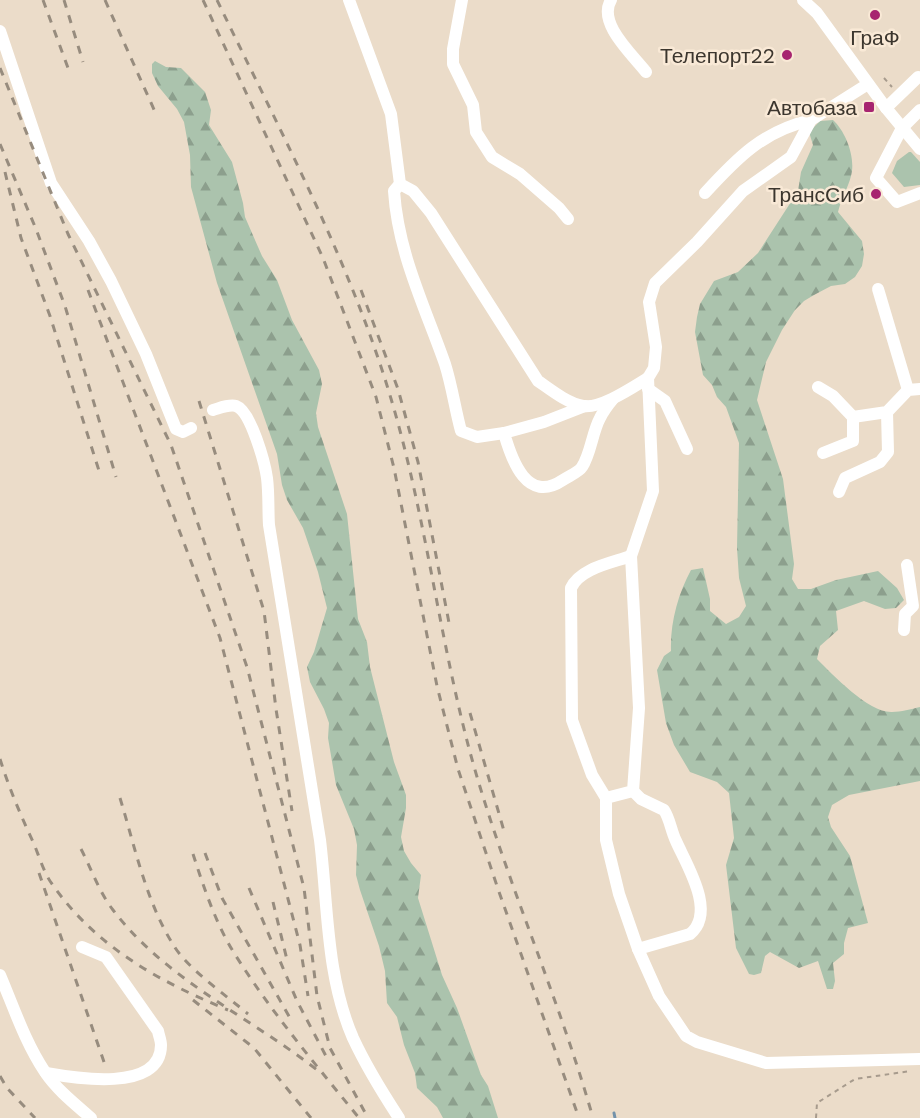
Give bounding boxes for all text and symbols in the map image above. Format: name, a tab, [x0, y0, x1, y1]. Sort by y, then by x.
marker: ГраФ	[868, 8, 882, 22]
place label: ГраФ	[850, 25, 900, 50]
place label: Телепорт22	[660, 43, 775, 68]
marker: Телепорт22	[780, 48, 794, 62]
place label: Автобаза	[767, 95, 857, 120]
marker: Автобаза	[862, 100, 876, 114]
place label: ТрансСиб	[768, 182, 864, 207]
marker: ТрансСиб	[869, 187, 883, 201]

